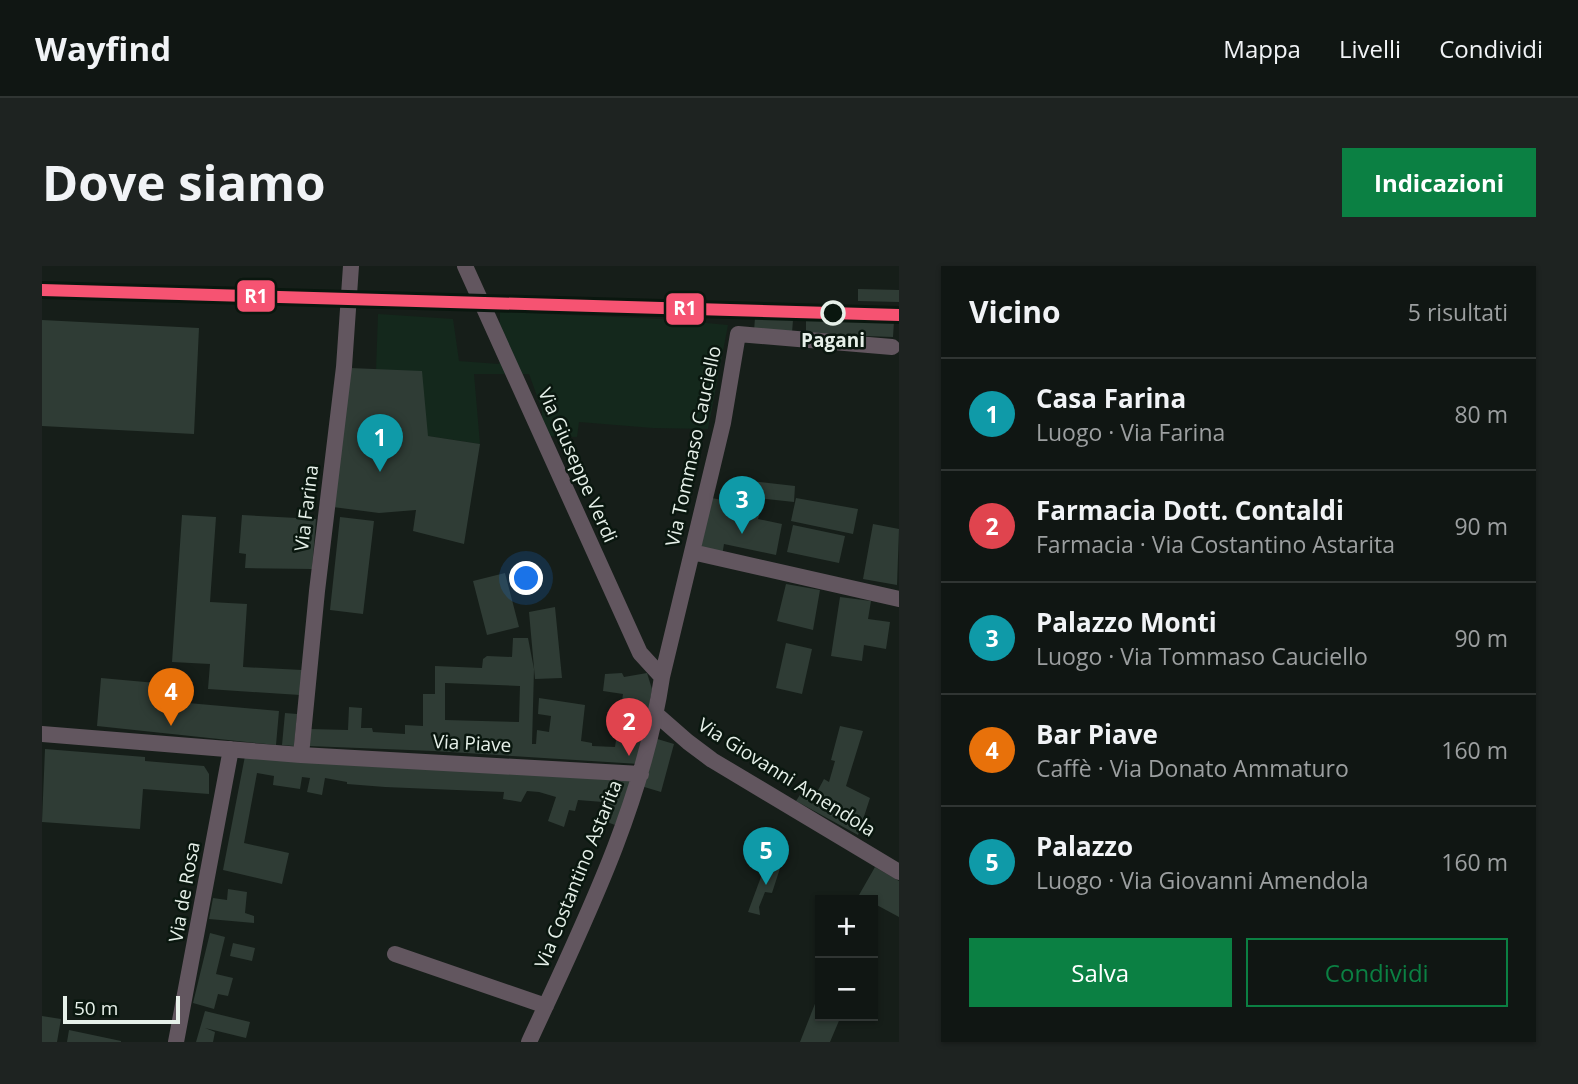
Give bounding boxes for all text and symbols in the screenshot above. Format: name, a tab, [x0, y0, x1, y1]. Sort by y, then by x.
text: Wayfind	[35, 26, 171, 71]
text: Mappa	[1223, 32, 1301, 65]
text: Livelli	[1339, 32, 1401, 65]
text: Condividi	[1439, 32, 1543, 65]
button: Indicazioni	[1342, 148, 1536, 217]
text: Dove siamo	[42, 149, 326, 215]
line badge: R1	[236, 279, 276, 313]
text: R1	[244, 283, 268, 309]
text: Vicino	[969, 291, 1061, 332]
line badge: R1	[665, 292, 705, 326]
text: R1	[673, 295, 697, 321]
text: 5 risultati	[1408, 296, 1508, 328]
marker: Pagani	[821, 301, 845, 325]
place label: Pagani	[801, 327, 865, 353]
street label: Via Tommaso Cauciello	[659, 343, 727, 549]
text: Casa Farina	[1036, 380, 1186, 416]
street label: Via Giuseppe Verdi	[532, 384, 624, 546]
text: 1	[985, 398, 999, 430]
text: 80 m	[1454, 398, 1508, 430]
pin: 1	[357, 414, 403, 472]
text: Luogo · Via Farina	[1036, 416, 1225, 448]
street label: Via Farina	[288, 463, 324, 553]
pin: 3	[719, 476, 765, 534]
text: Farmacia Dott. Contaldi	[1036, 492, 1344, 528]
text: 2	[985, 510, 999, 542]
text: 90 m	[1454, 510, 1508, 542]
text: Farmacia · Via Costantino Astarita	[1036, 528, 1395, 560]
your location	[509, 561, 543, 595]
text: Palazzo Monti	[1036, 604, 1217, 640]
text: 3	[985, 622, 999, 654]
text: 90 m	[1454, 622, 1508, 654]
text: Luogo · Via Tommaso Cauciello	[1036, 640, 1368, 672]
pin: 4	[148, 668, 194, 726]
pin: 2	[606, 698, 652, 756]
street label: Via Giovanni Amendola	[693, 712, 881, 842]
text: Bar Piave	[1036, 716, 1158, 752]
street label: Via Piave	[432, 728, 512, 758]
text: 4	[985, 734, 999, 766]
text: 160 m	[1441, 734, 1508, 766]
text: Caffè · Via Donato Ammaturo	[1036, 752, 1349, 784]
street label: Via Costantino Astarita	[528, 776, 628, 972]
pin: 5	[743, 827, 789, 885]
text: Palazzo	[1036, 828, 1133, 864]
street label: Via de Rosa	[162, 840, 206, 944]
text: 5	[985, 846, 999, 878]
text: 160 m	[1441, 846, 1508, 878]
text: Luogo · Via Giovanni Amendola	[1036, 864, 1369, 896]
map controls	[815, 895, 878, 1021]
button: +	[815, 895, 878, 958]
button: Salva	[969, 938, 1232, 1007]
button: Condividi	[1246, 938, 1508, 1007]
button: −	[815, 958, 878, 1021]
scale bar	[63, 993, 180, 1025]
text: 50 m	[74, 995, 118, 1021]

